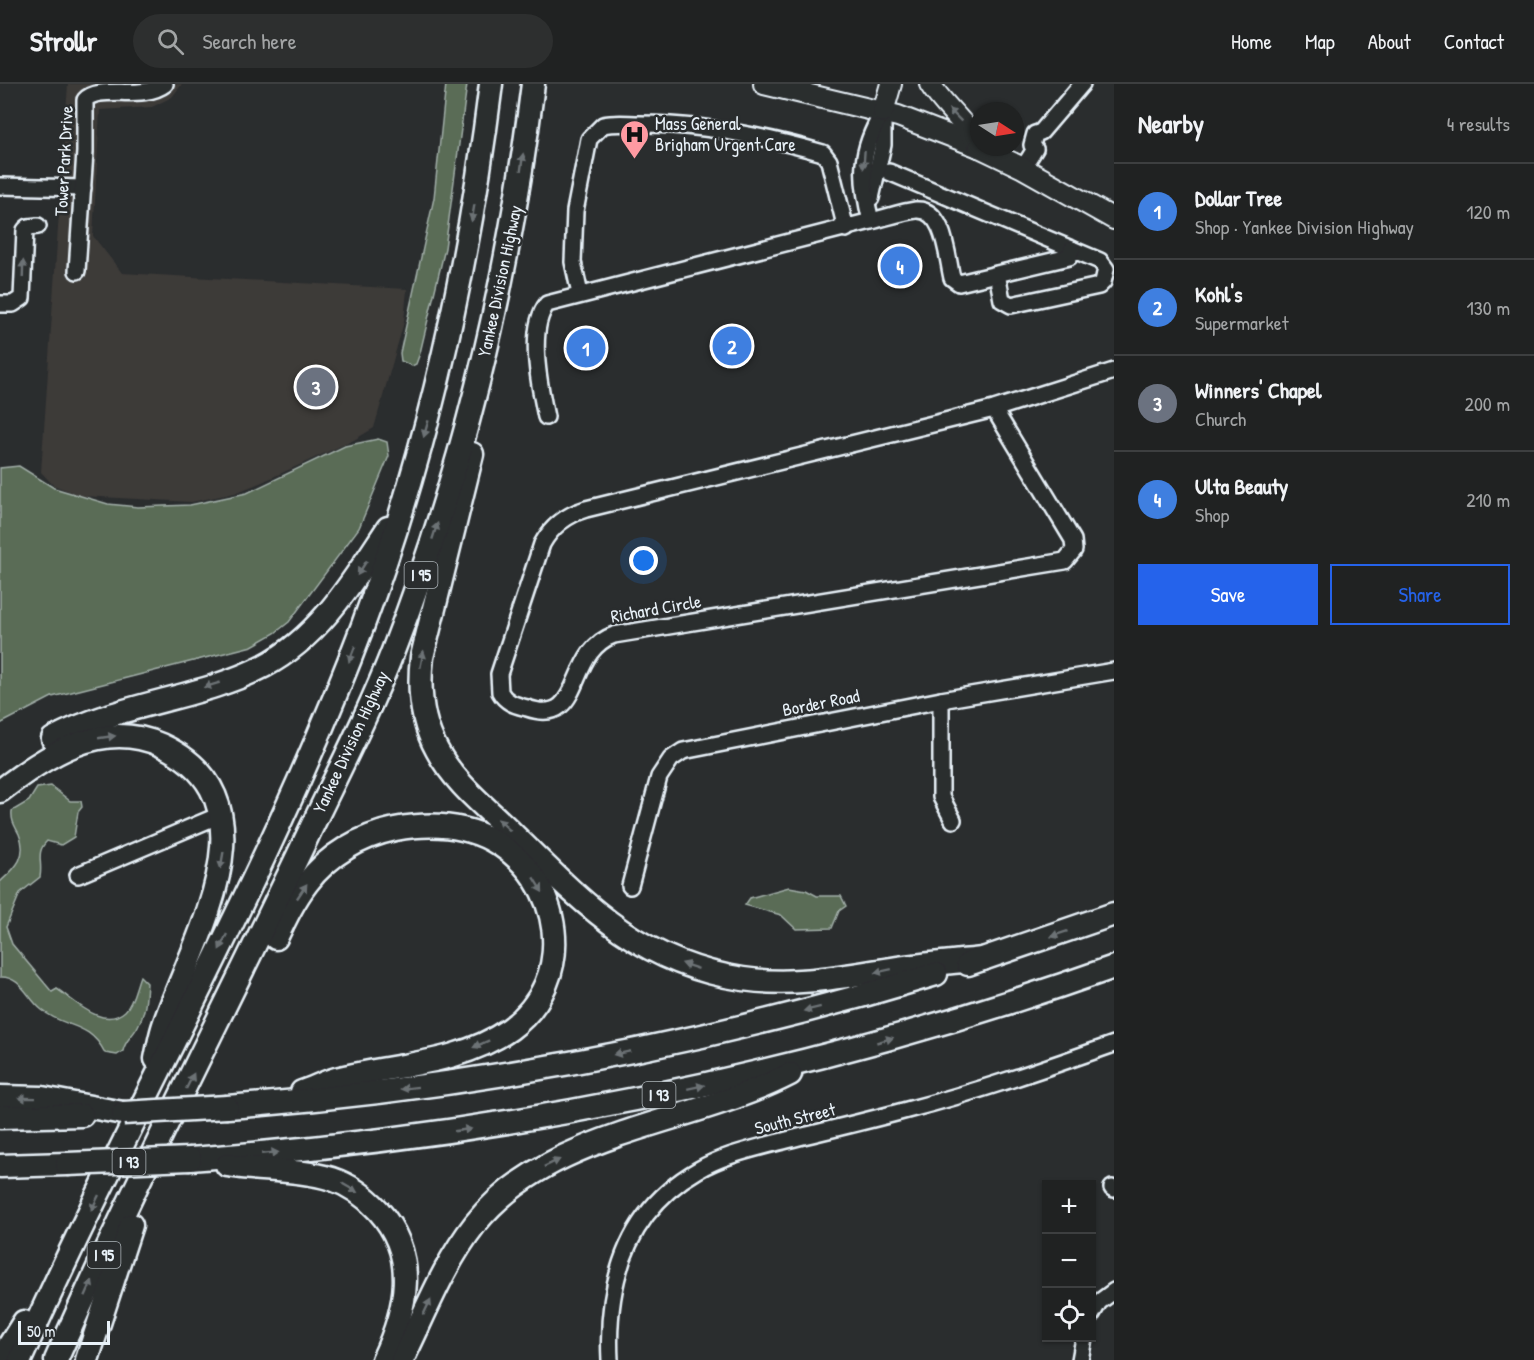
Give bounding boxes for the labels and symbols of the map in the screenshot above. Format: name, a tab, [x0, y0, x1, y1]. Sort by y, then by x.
north arrow	[970, 102, 1024, 156]
street label: Tower Park Drive	[48, 105, 79, 217]
one-way arrow	[949, 109, 963, 123]
place label: Mass General Brigham Urgent Care	[655, 111, 796, 157]
hospital icon: Mass General Brigham Urgent Care	[618, 118, 650, 160]
one-way arrow	[860, 151, 869, 170]
one-way arrow	[518, 152, 527, 171]
street label: Yankee Division Highway	[471, 202, 528, 359]
one-way arrow	[469, 203, 478, 222]
pin: 4	[880, 244, 920, 288]
one-way arrow	[19, 259, 28, 278]
pin: 2	[712, 324, 752, 368]
pin: 1	[566, 326, 606, 370]
pin: 3	[296, 364, 336, 410]
one-way arrow	[421, 420, 430, 438]
one-way arrow	[431, 522, 441, 540]
your location	[629, 546, 658, 575]
one-way arrow	[356, 560, 367, 576]
road number: I 95	[404, 562, 438, 588]
street label: Richard Circle	[609, 588, 703, 629]
one-way arrow	[346, 645, 356, 663]
one-way arrow	[418, 649, 427, 668]
street label: Yankee Division Highway	[307, 666, 395, 817]
one-way arrow	[203, 681, 221, 690]
street label: Border Road	[780, 683, 862, 722]
one-way arrow	[98, 732, 117, 741]
one-way arrow	[496, 818, 511, 832]
one-way arrow	[217, 851, 226, 870]
one-way arrow	[532, 876, 543, 893]
one-way arrow	[296, 883, 307, 899]
one-way arrow	[1050, 930, 1068, 939]
one-way arrow	[218, 934, 228, 951]
one-way arrow	[681, 961, 699, 971]
one-way arrow	[874, 966, 892, 976]
one-way arrow	[803, 1005, 821, 1014]
one-way arrow	[876, 1034, 895, 1044]
one-way arrow	[472, 1039, 490, 1049]
one-way arrow	[612, 1049, 631, 1058]
one-way arrow	[185, 1072, 194, 1089]
one-way arrow	[687, 1081, 706, 1091]
road number: I 93	[642, 1082, 676, 1108]
one-way arrow	[399, 1083, 418, 1093]
one-way arrow	[17, 1093, 36, 1103]
street label: South Street	[752, 1096, 839, 1141]
one-way arrow	[454, 1125, 473, 1134]
one-way arrow	[260, 1148, 279, 1158]
road number: I 93	[112, 1149, 146, 1175]
one-way arrow	[543, 1158, 560, 1167]
one-way arrow	[342, 1183, 359, 1193]
one-way arrow	[90, 1195, 99, 1212]
road number: I 95	[88, 1242, 120, 1268]
one-way arrow	[84, 1279, 93, 1296]
one-way arrow	[423, 1299, 432, 1316]
scale bar	[18, 1318, 110, 1346]

